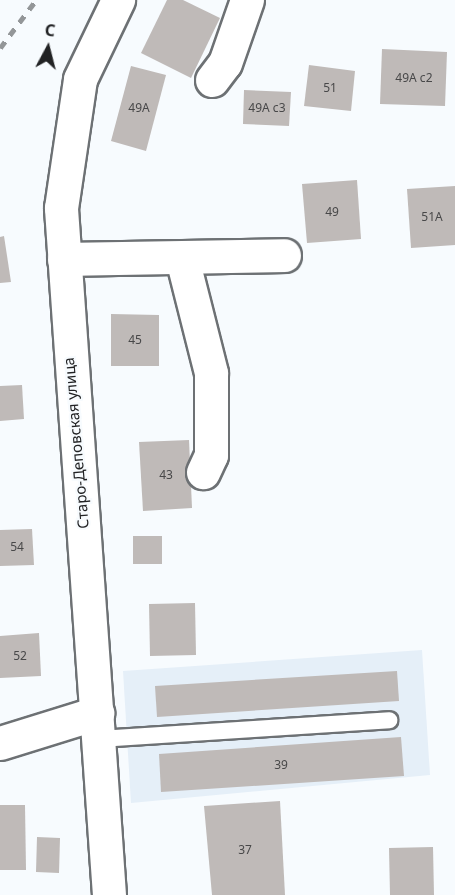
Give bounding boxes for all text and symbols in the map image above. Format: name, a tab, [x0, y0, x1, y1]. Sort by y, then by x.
north arrow	[18, 18, 78, 78]
text: С	[44, 19, 57, 42]
house number: 49А с2	[395, 71, 433, 85]
house number: 51	[323, 81, 337, 95]
house number: 49А	[128, 101, 150, 115]
house number: 49А с3	[248, 101, 286, 115]
house number: 49	[325, 205, 339, 219]
house number: 51А	[421, 210, 443, 224]
house number: 45	[128, 333, 142, 347]
street label: Старо-Деповская улица	[60, 357, 92, 529]
house number: 43	[159, 468, 173, 482]
house number: 54	[10, 540, 24, 554]
house number: 52	[13, 649, 27, 663]
house number: 39	[274, 758, 288, 772]
house number: 37	[238, 843, 252, 857]

